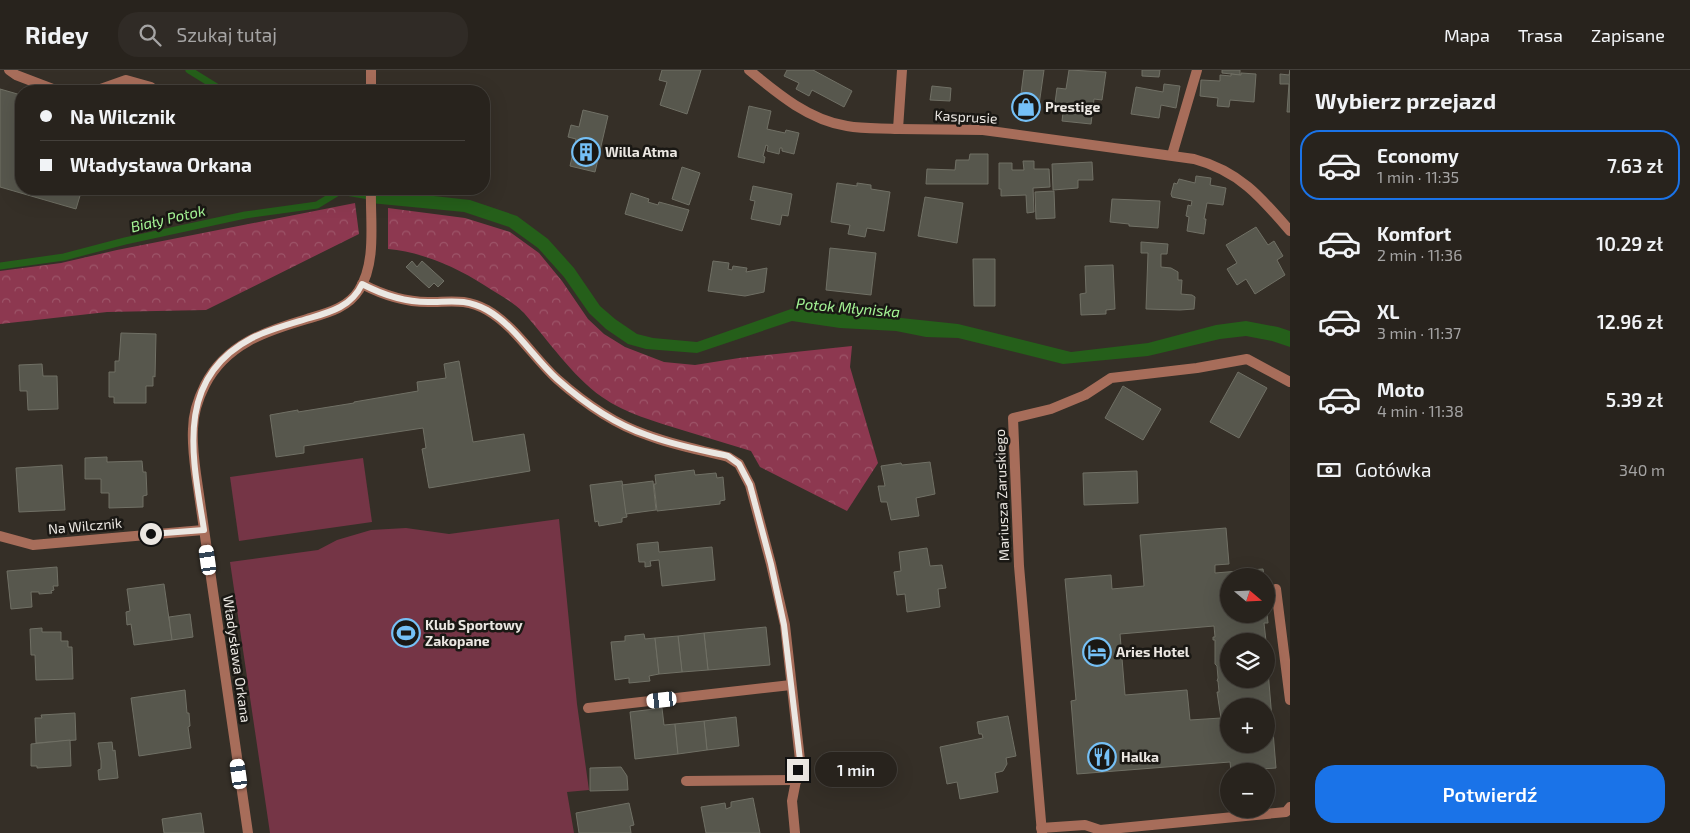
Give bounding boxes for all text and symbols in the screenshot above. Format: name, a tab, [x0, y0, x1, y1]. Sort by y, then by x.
search box	[118, 12, 468, 57]
text: Ridey	[25, 20, 88, 49]
icon: search	[136, 21, 164, 49]
text: Szukaj tutaj	[176, 23, 277, 46]
text: Mapa	[1444, 24, 1490, 46]
text: Trasa	[1518, 24, 1563, 46]
text: Zapisane	[1591, 24, 1665, 46]
text: Wybierz przejazd	[1315, 87, 1496, 113]
shop icon: Prestige	[1011, 92, 1041, 122]
place label: Prestige	[1045, 98, 1101, 115]
text: Na Wilcznik	[70, 105, 176, 128]
street label: Kasprusie	[934, 106, 998, 127]
building icon: Willa Atma	[571, 137, 601, 167]
place label: Willa Atma	[605, 143, 677, 160]
icon: car	[1317, 143, 1362, 188]
text: Economy	[1377, 144, 1459, 167]
text: Władysława Orkana	[70, 153, 252, 176]
text: 7.63 zł	[1607, 154, 1663, 177]
text: 1 min · 11:35	[1377, 167, 1459, 186]
water label: Biały Potok	[129, 201, 207, 236]
icon: car	[1317, 221, 1362, 266]
text: Komfort	[1377, 222, 1451, 245]
text: 10.29 zł	[1596, 232, 1663, 255]
text: 2 min · 11:36	[1377, 245, 1462, 264]
water label: Potok Młyniska	[795, 293, 901, 322]
icon: car	[1317, 299, 1362, 344]
text: XL	[1377, 300, 1399, 323]
text: 12.96 zł	[1597, 310, 1663, 333]
text: 3 min · 11:37	[1377, 323, 1461, 342]
icon: car	[1317, 377, 1362, 422]
text: Moto	[1377, 378, 1425, 401]
text: 5.39 zł	[1606, 388, 1663, 411]
text: 4 min · 11:38	[1377, 401, 1464, 420]
street label: Mariusza Zaruskiego	[991, 429, 1012, 561]
icon: cash	[1315, 456, 1343, 484]
text: Gotówka	[1355, 458, 1431, 481]
text: 340 m	[1619, 460, 1665, 479]
street label: Na Wilcznik	[47, 514, 123, 537]
route start	[140, 523, 162, 545]
car	[198, 544, 217, 576]
north arrow	[1220, 568, 1275, 622]
map controls	[1220, 568, 1275, 818]
street label: Władysława Orkana	[220, 594, 255, 724]
place label: Klub Sportowy Zakopane	[425, 616, 523, 649]
sports icon: Klub Sportowy Zakopane	[391, 618, 421, 648]
button: layers	[1220, 633, 1275, 688]
hotel icon: Aries Hotel	[1082, 637, 1112, 667]
place label: Aries Hotel	[1116, 643, 1190, 660]
car	[646, 691, 677, 709]
button: +	[1220, 698, 1275, 753]
restaurant icon: Halka	[1087, 742, 1117, 772]
place label: Halka	[1121, 748, 1159, 765]
callout: 1 min	[816, 752, 898, 788]
car	[229, 758, 248, 790]
route end	[787, 759, 809, 781]
text: 1 min	[837, 760, 875, 779]
button: −	[1220, 763, 1275, 818]
button: Potwierdź	[1315, 765, 1665, 823]

